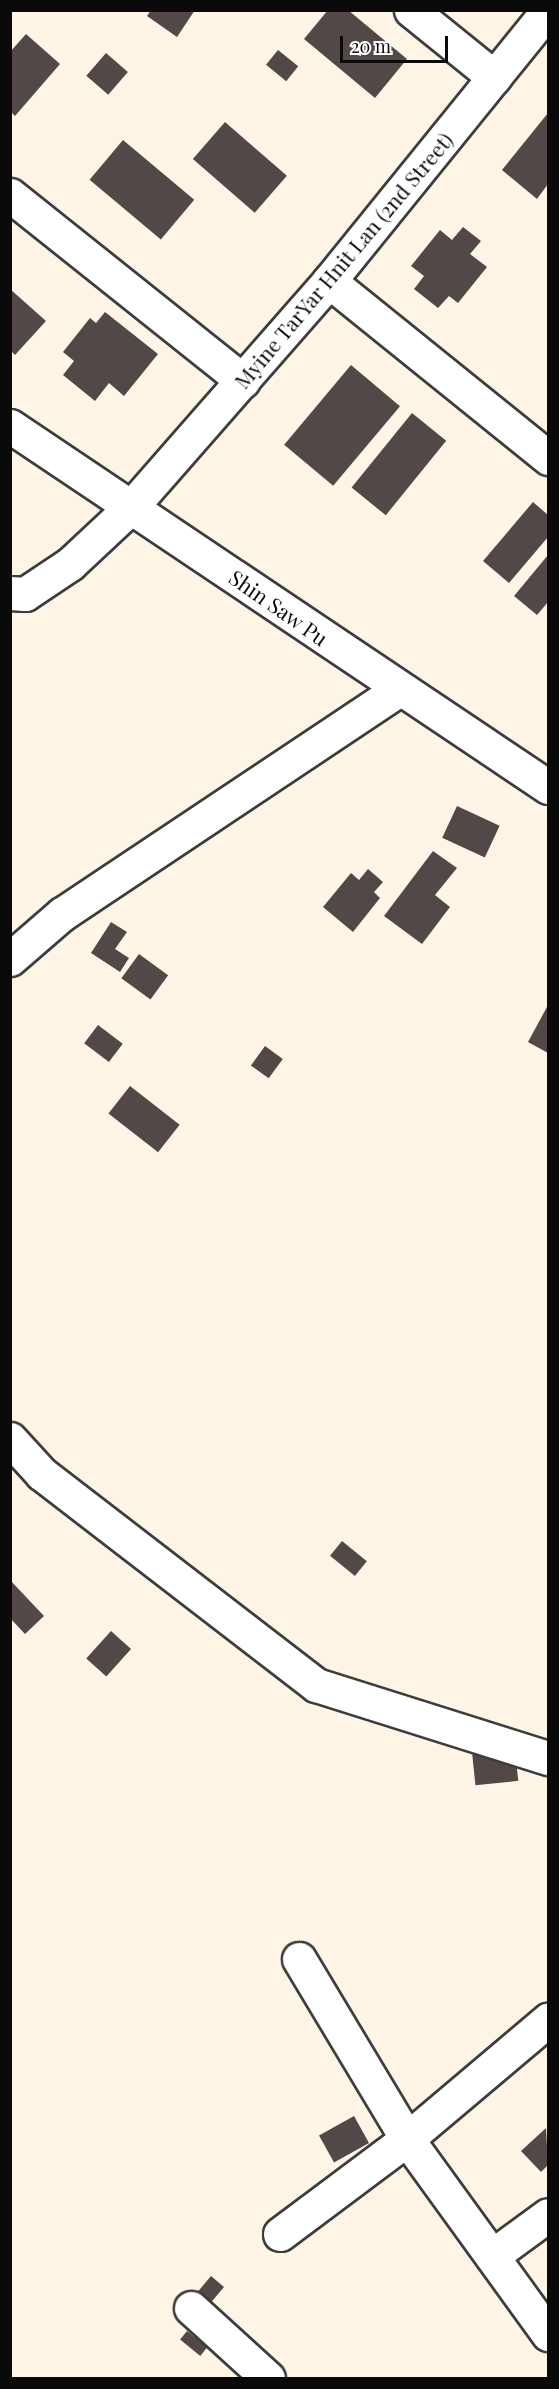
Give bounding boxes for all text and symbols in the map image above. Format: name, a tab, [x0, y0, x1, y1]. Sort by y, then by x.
scale bar	[343, 24, 451, 62]
text: 20 m	[351, 34, 391, 58]
street label: Myine TarYar Hnit Lan (2nd Street)	[228, 127, 458, 393]
street label: Shin Saw Pu	[225, 564, 333, 650]

